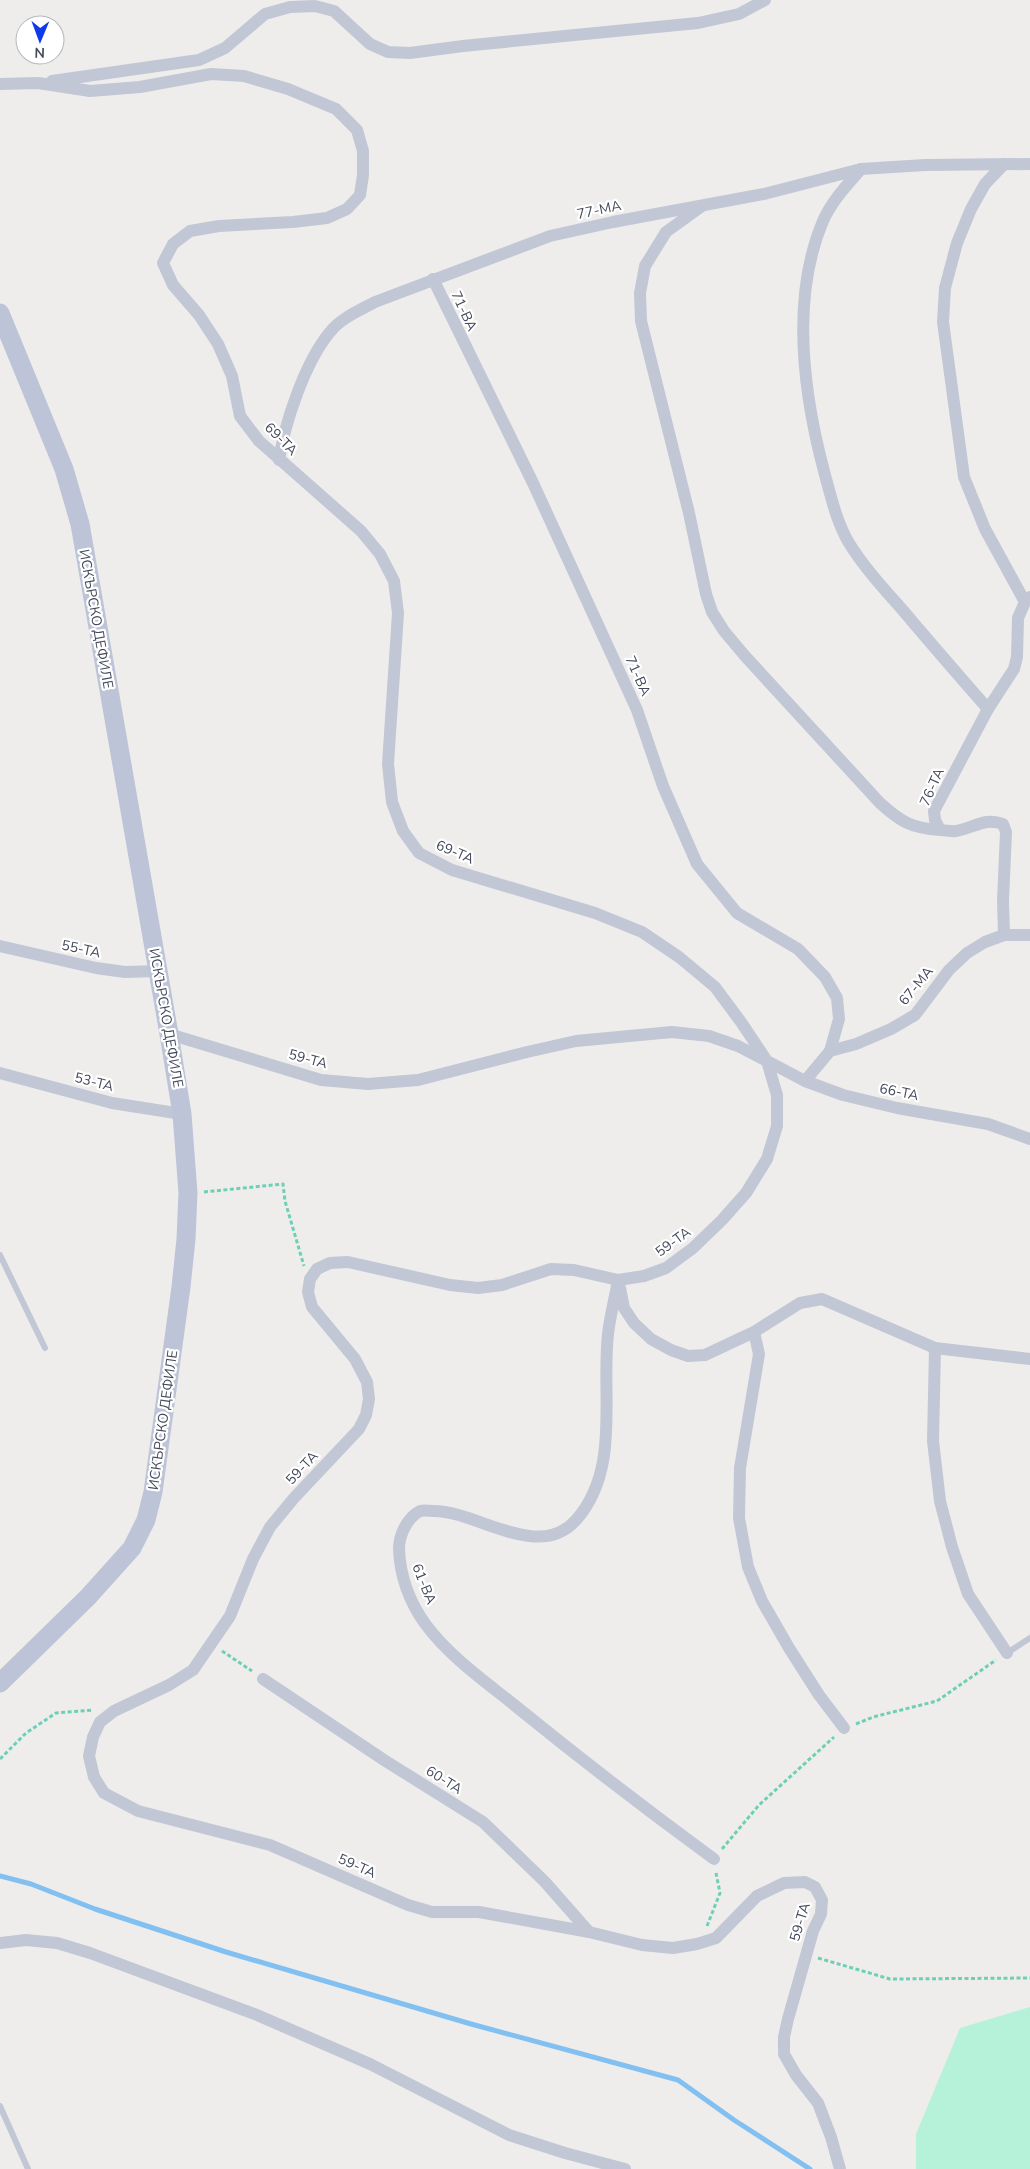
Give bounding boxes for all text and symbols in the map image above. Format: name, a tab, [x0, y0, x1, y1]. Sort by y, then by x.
north arrow	[15, 15, 65, 65]
text: N	[34, 43, 45, 62]
street label: 77-МА	[575, 196, 623, 224]
street label: 71-ВА	[446, 288, 482, 334]
street label: 69-ТА	[260, 418, 302, 460]
street label: ИСКЪРСКО ДЕФИЛЕ	[74, 548, 118, 690]
street label: 71-ВА	[621, 653, 655, 699]
street label: 76-ТА	[915, 765, 949, 809]
street label: 69-ТА	[433, 836, 477, 868]
street label: 55-ТА	[60, 936, 102, 962]
street label: ИСКЪРСКО ДЕФИЛЕ	[144, 947, 188, 1089]
street label: 67-МА	[894, 963, 938, 1009]
street label: 59-ТА	[286, 1045, 330, 1073]
street label: 53-ТА	[73, 1068, 115, 1096]
street label: 66-ТА	[878, 1079, 920, 1105]
street label: 59-ТА	[651, 1223, 695, 1261]
street label: ИСКЪРСКО ДЕФИЛЕ	[144, 1349, 182, 1491]
street label: 59-ТА	[282, 1447, 322, 1489]
street label: 61-ВА	[407, 1561, 441, 1607]
street label: 60-ТА	[422, 1761, 466, 1799]
street label: 59-ТА	[335, 1849, 379, 1883]
street label: 59-ТА	[785, 1900, 815, 1944]

